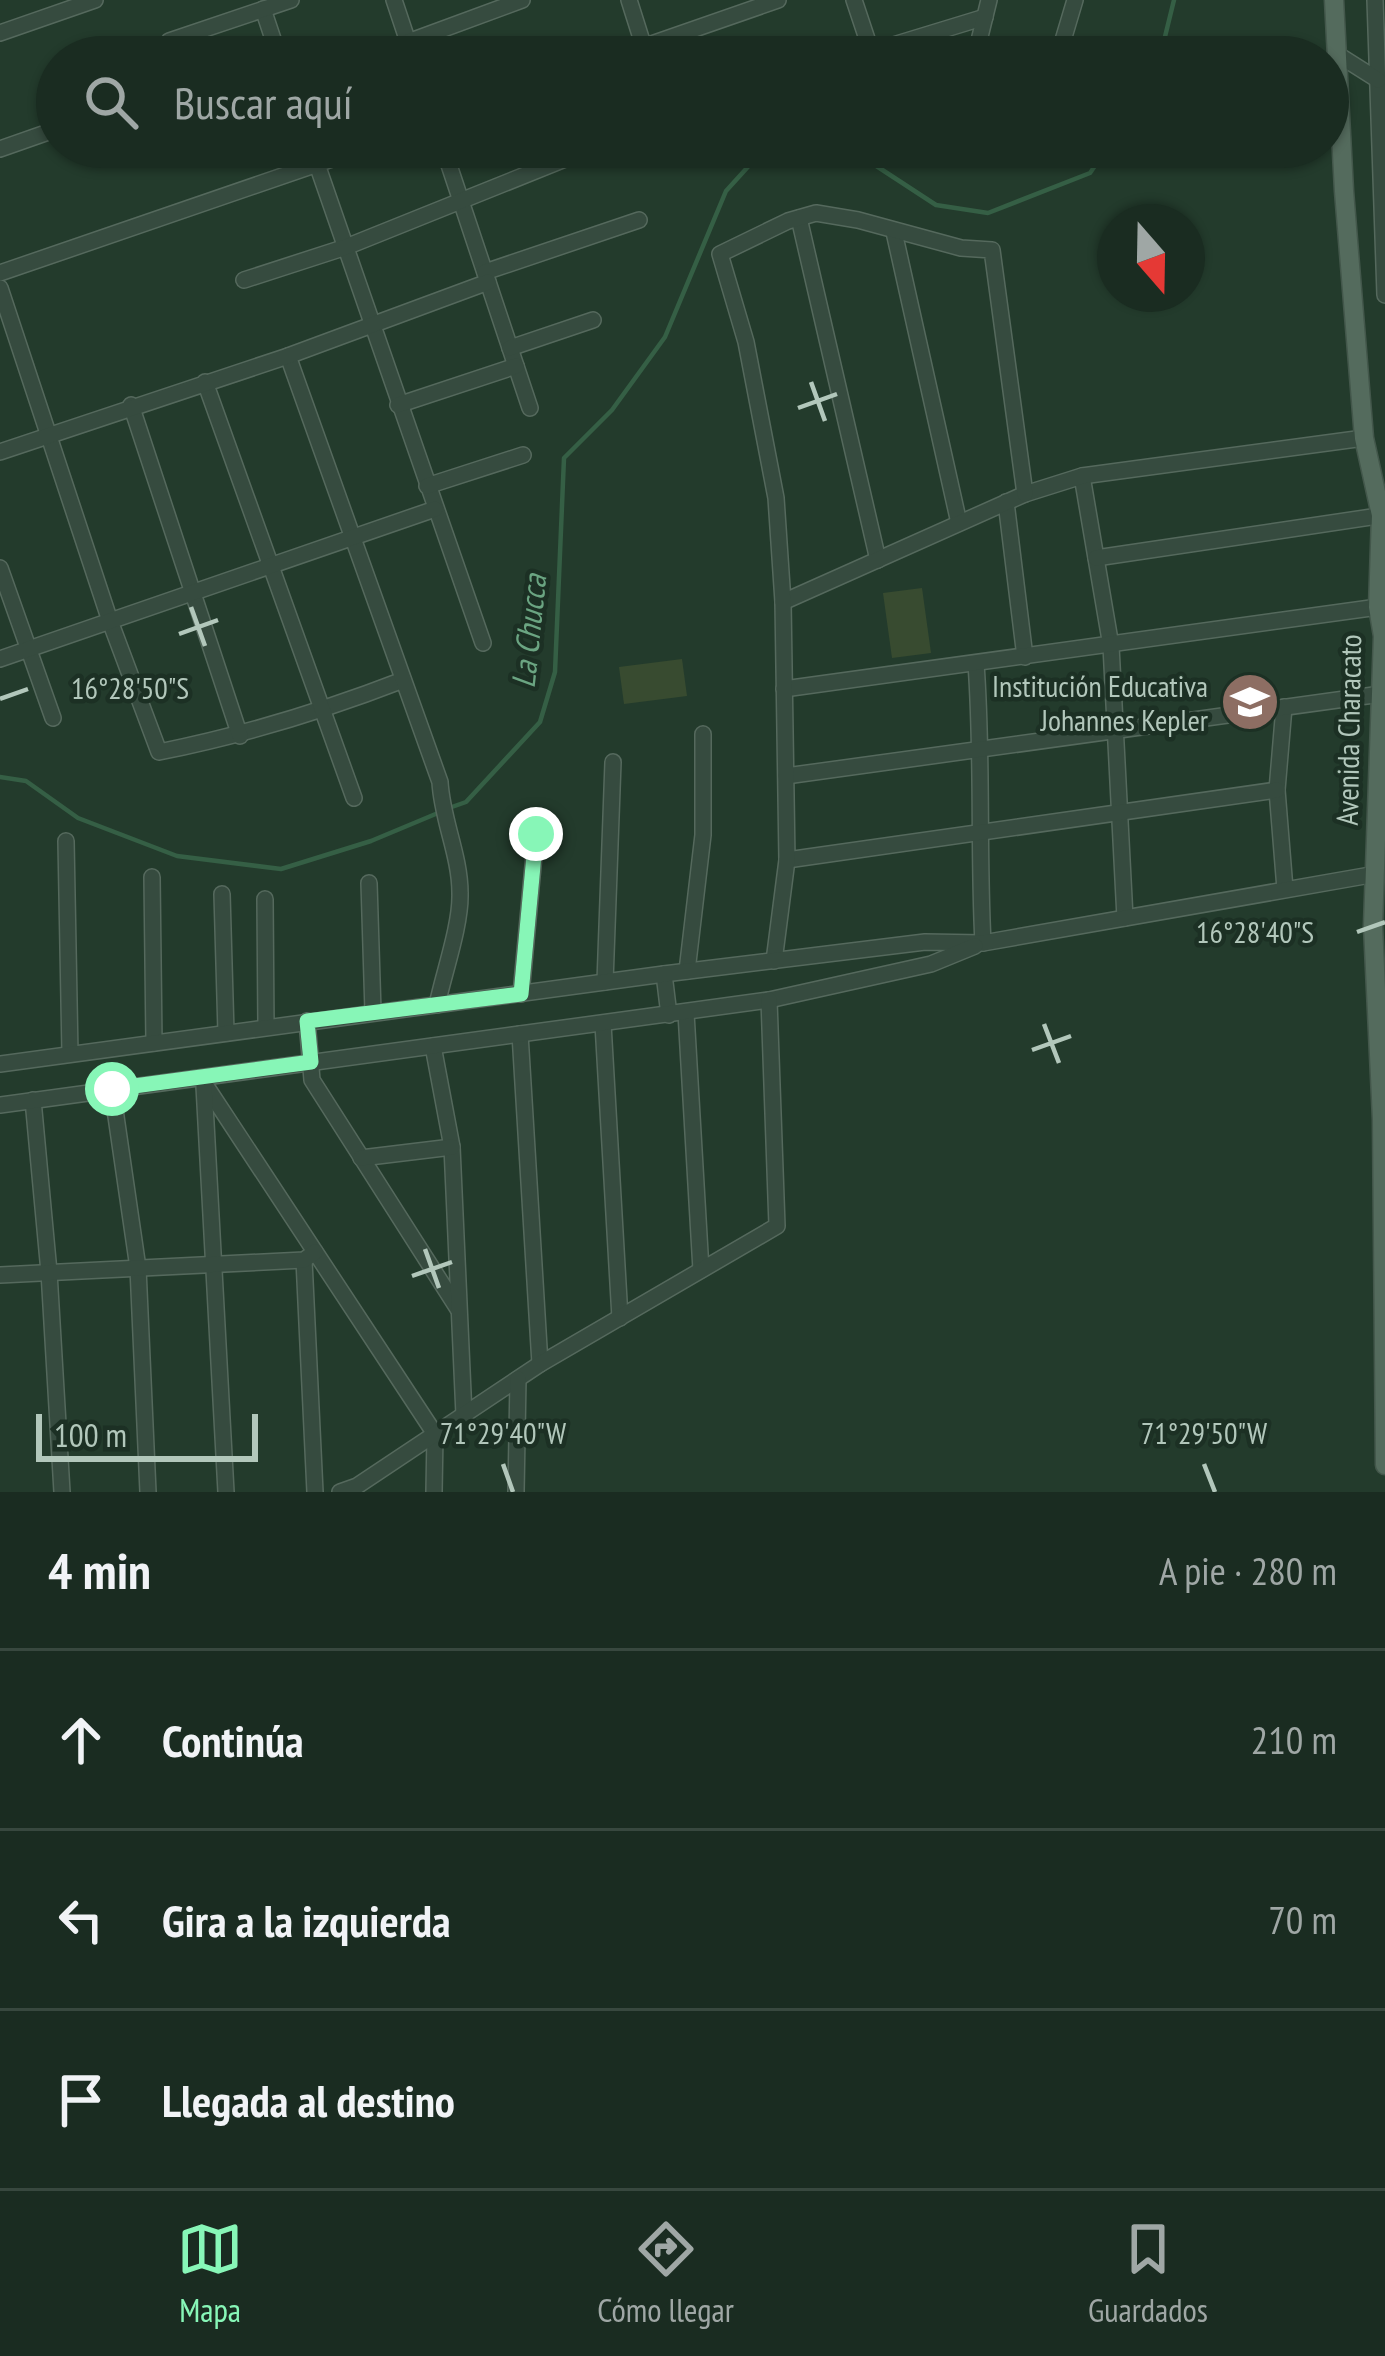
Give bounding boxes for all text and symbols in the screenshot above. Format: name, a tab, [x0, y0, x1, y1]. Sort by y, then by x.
search box	[36, 36, 1349, 168]
icon: search	[78, 69, 144, 135]
text: Buscar aquí	[174, 73, 353, 131]
north arrow	[1097, 204, 1205, 312]
water label: La Chucca	[501, 571, 556, 690]
street label: Avenida Characato	[1327, 634, 1369, 826]
place label: Institución Educativa Johannes Kepler	[992, 666, 1209, 739]
text: 16°28'50"S	[71, 668, 189, 707]
school or university icon: Institución Educativa Johannes Kepler	[1219, 671, 1281, 733]
route end	[509, 807, 563, 861]
text: 16°28'40"S	[1196, 912, 1314, 951]
route start	[85, 1062, 139, 1116]
scale bar	[36, 1408, 258, 1461]
text: 100 m	[54, 1413, 127, 1456]
text: 71°29'40"W	[440, 1413, 566, 1452]
text: 71°29'50"W	[1141, 1413, 1267, 1452]
text: 4 min	[48, 1537, 151, 1603]
text: A pie · 280 m	[1159, 1545, 1337, 1596]
icon: ahead	[48, 1707, 114, 1773]
text: Continúa	[162, 1711, 304, 1769]
text: 210 m	[1251, 1714, 1337, 1765]
icon: left	[48, 1887, 114, 1953]
text: Gira a la izquierda	[162, 1891, 451, 1949]
text: 70 m	[1268, 1894, 1337, 1945]
icon: arrive	[48, 2067, 114, 2133]
text: Llegada al destino	[162, 2071, 455, 2129]
tab: Mapa	[177, 2216, 243, 2331]
tab: Cómo llegar	[597, 2216, 734, 2331]
tab: Guardados	[1088, 2216, 1208, 2331]

